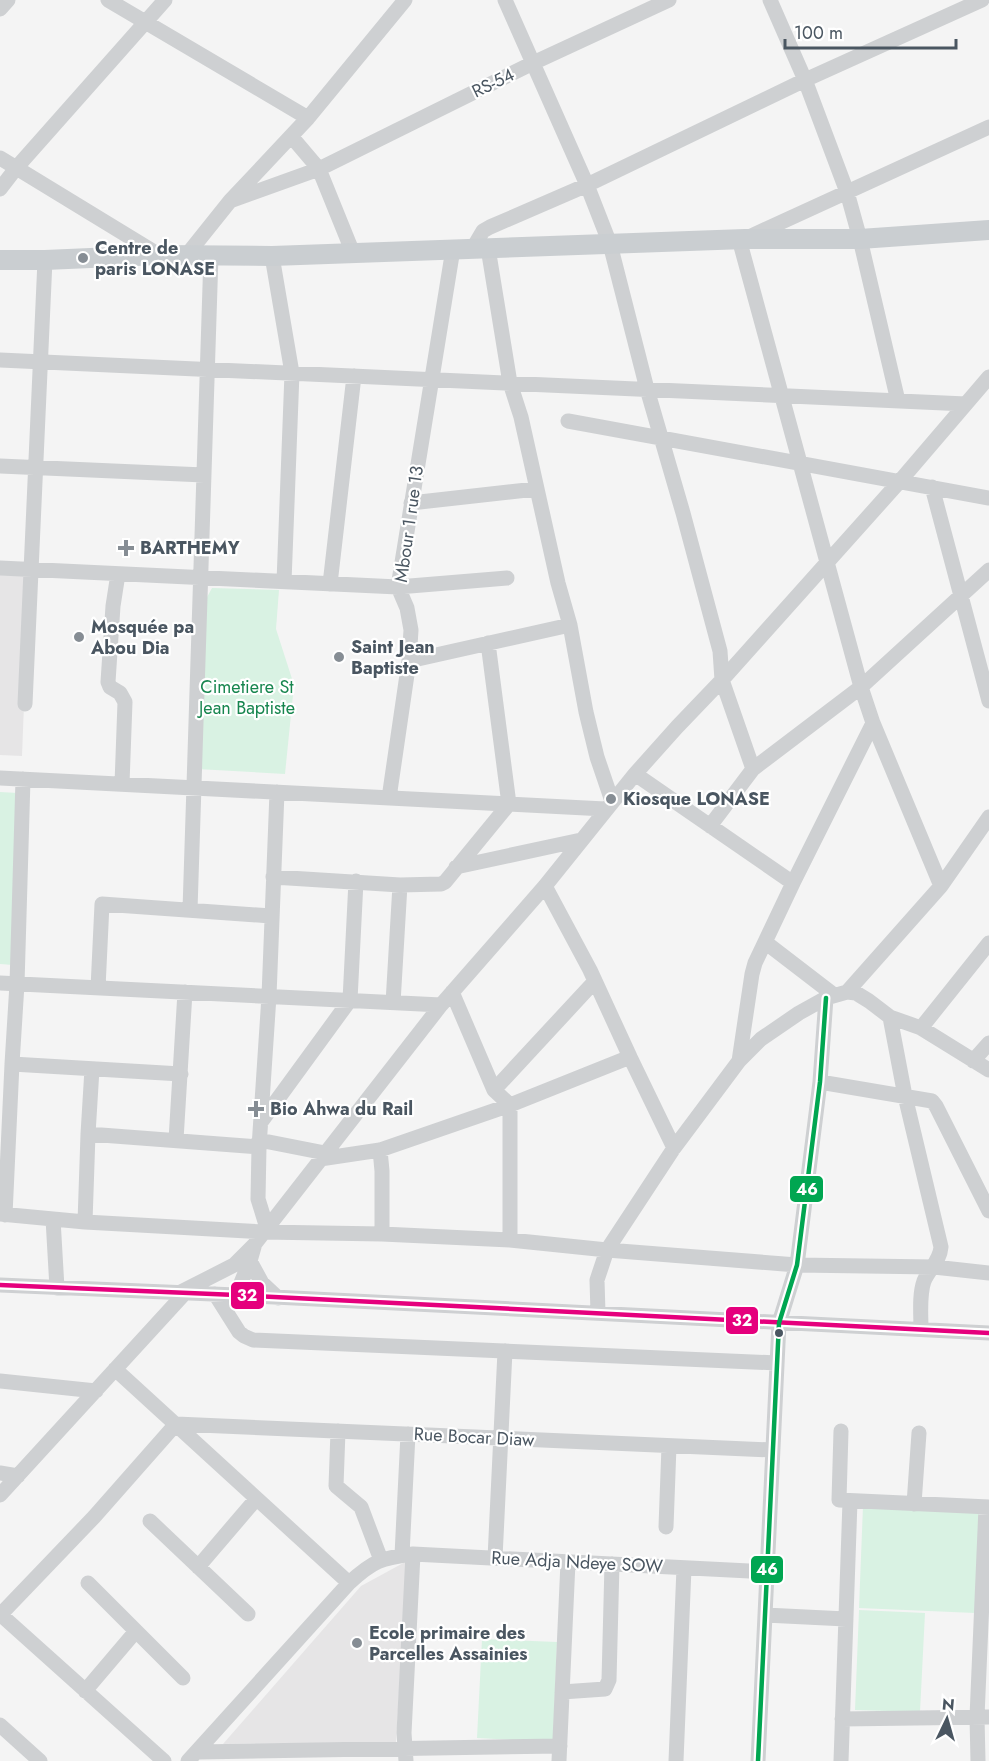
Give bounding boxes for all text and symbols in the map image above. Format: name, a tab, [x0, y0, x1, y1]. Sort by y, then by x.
scale bar	[785, 12, 956, 50]
text: 100 m	[794, 20, 843, 46]
street label: RS-54	[467, 62, 519, 104]
place label: Centre de paris LONASE	[95, 235, 215, 282]
marker: Centre de paris LONASE	[76, 251, 90, 265]
street label: Mbour 1 rue 13	[388, 464, 430, 584]
place label: BARTHEMY	[140, 535, 240, 561]
marker: BARTHEMY	[117, 539, 135, 557]
place label: Mosquée pa Abou Dia	[90, 614, 194, 661]
marker: Mosquée pa Abou Dia	[72, 630, 86, 644]
place label: Saint Jean Baptiste	[351, 634, 435, 681]
marker: Saint Jean Baptiste	[332, 650, 346, 664]
park label: Cimetiere St Jean Baptiste	[197, 674, 295, 721]
place label: Kiosque LONASE	[623, 786, 770, 812]
marker: Kiosque LONASE	[604, 792, 618, 806]
place label: Bio Ahwa du Rail	[270, 1096, 413, 1122]
marker: Bio Ahwa du Rail	[247, 1100, 265, 1118]
line badge: 46	[789, 1175, 824, 1203]
text: 46	[796, 1178, 818, 1201]
line badge: 32	[230, 1281, 265, 1310]
text: 32	[237, 1284, 257, 1307]
line badge: 32	[725, 1306, 759, 1335]
text: 32	[732, 1309, 752, 1332]
unlabelled marker	[773, 1327, 785, 1339]
street label: Rue Bocar Diaw	[413, 1421, 536, 1453]
street label: Rue Adja Ndeye SOW	[491, 1545, 664, 1579]
line badge: 46	[750, 1555, 784, 1584]
text: 46	[756, 1558, 778, 1581]
place label: Ecole primaire des Parcelles Assainies	[369, 1620, 528, 1667]
marker: Ecole primaire des Parcelles Assainies	[350, 1636, 364, 1650]
north arrow	[917, 1689, 977, 1749]
text: N	[941, 1693, 956, 1717]

